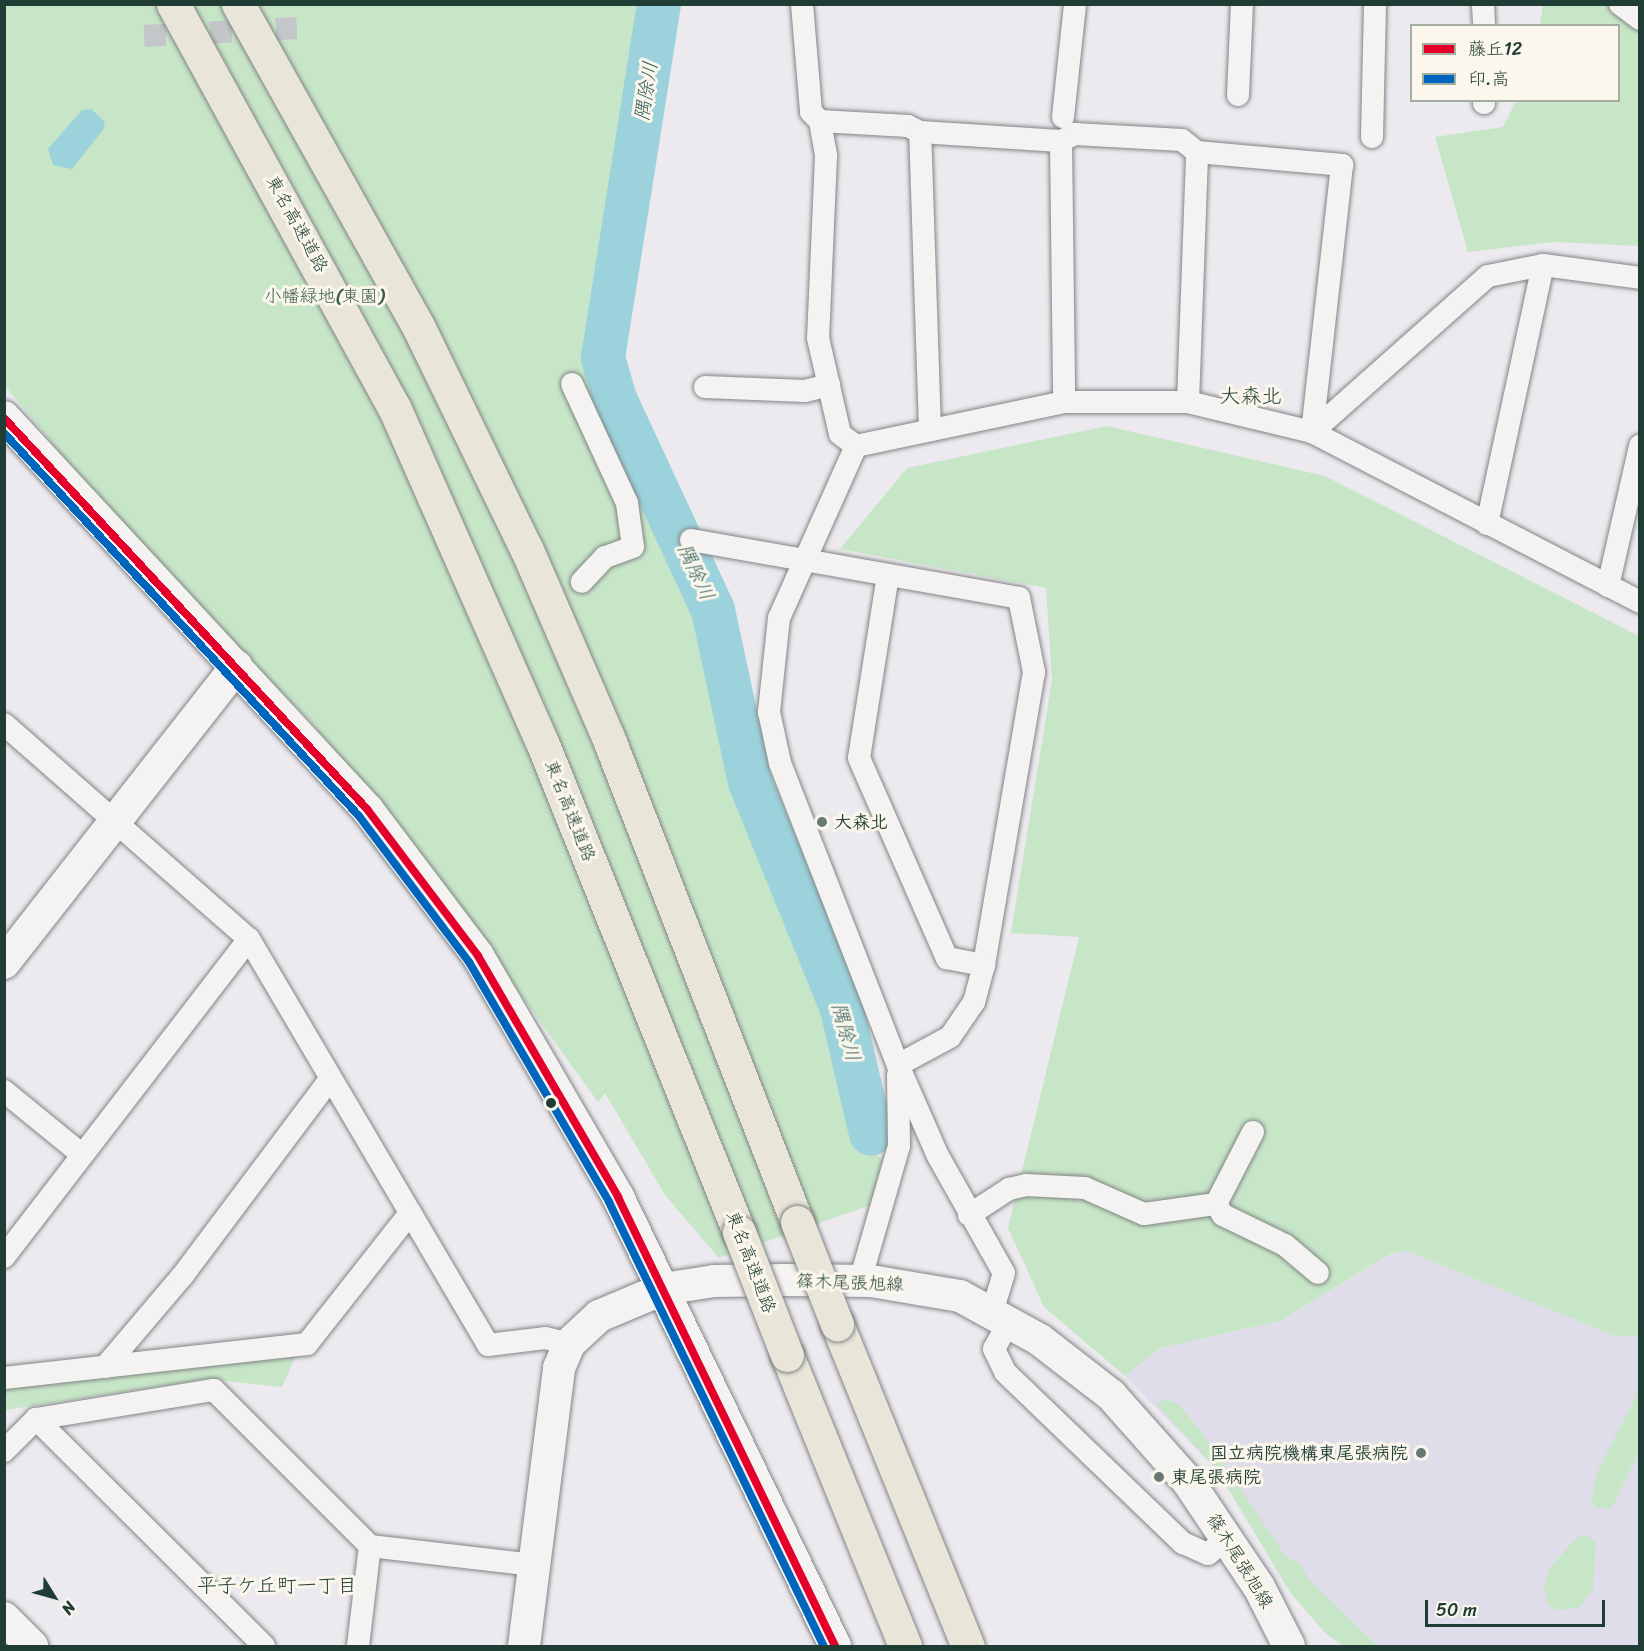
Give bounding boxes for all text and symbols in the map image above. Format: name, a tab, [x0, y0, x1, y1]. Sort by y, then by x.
legend	[1410, 24, 1620, 102]
text: 藤丘12	[1468, 33, 1522, 65]
water label: 隅除川	[629, 59, 663, 123]
text: 印.高	[1468, 63, 1509, 95]
street label: 東名高速道路	[261, 172, 333, 276]
park label: 小幡緑地(東園)	[264, 285, 384, 307]
district label: 大森北	[1220, 383, 1282, 409]
water label: 隅除川	[672, 540, 720, 604]
street label: 東名高速道路	[540, 757, 600, 865]
place label: 大森北	[834, 811, 888, 833]
marker: 大森北	[815, 815, 829, 829]
water label: 隅除川	[827, 1000, 865, 1064]
unlabelled marker	[545, 1097, 557, 1109]
street label: 東名高速道路	[722, 1208, 780, 1316]
street label: 篠木尾張旭線	[796, 1270, 904, 1296]
place label: 国立病院機構東尾張病院	[1210, 1442, 1408, 1464]
marker: 国立病院機構東尾張病院	[1412, 1444, 1430, 1462]
place label: 東尾張病院	[1171, 1466, 1261, 1488]
marker: 東尾張病院	[1152, 1470, 1166, 1484]
street label: 篠木尾張旭線	[1202, 1509, 1278, 1613]
north arrow	[24, 1567, 84, 1627]
district label: 平子ケ丘町一丁目	[197, 1573, 357, 1597]
scale bar	[1428, 1588, 1608, 1626]
text: 50 m	[1436, 1594, 1477, 1626]
text: N	[54, 1595, 84, 1621]

